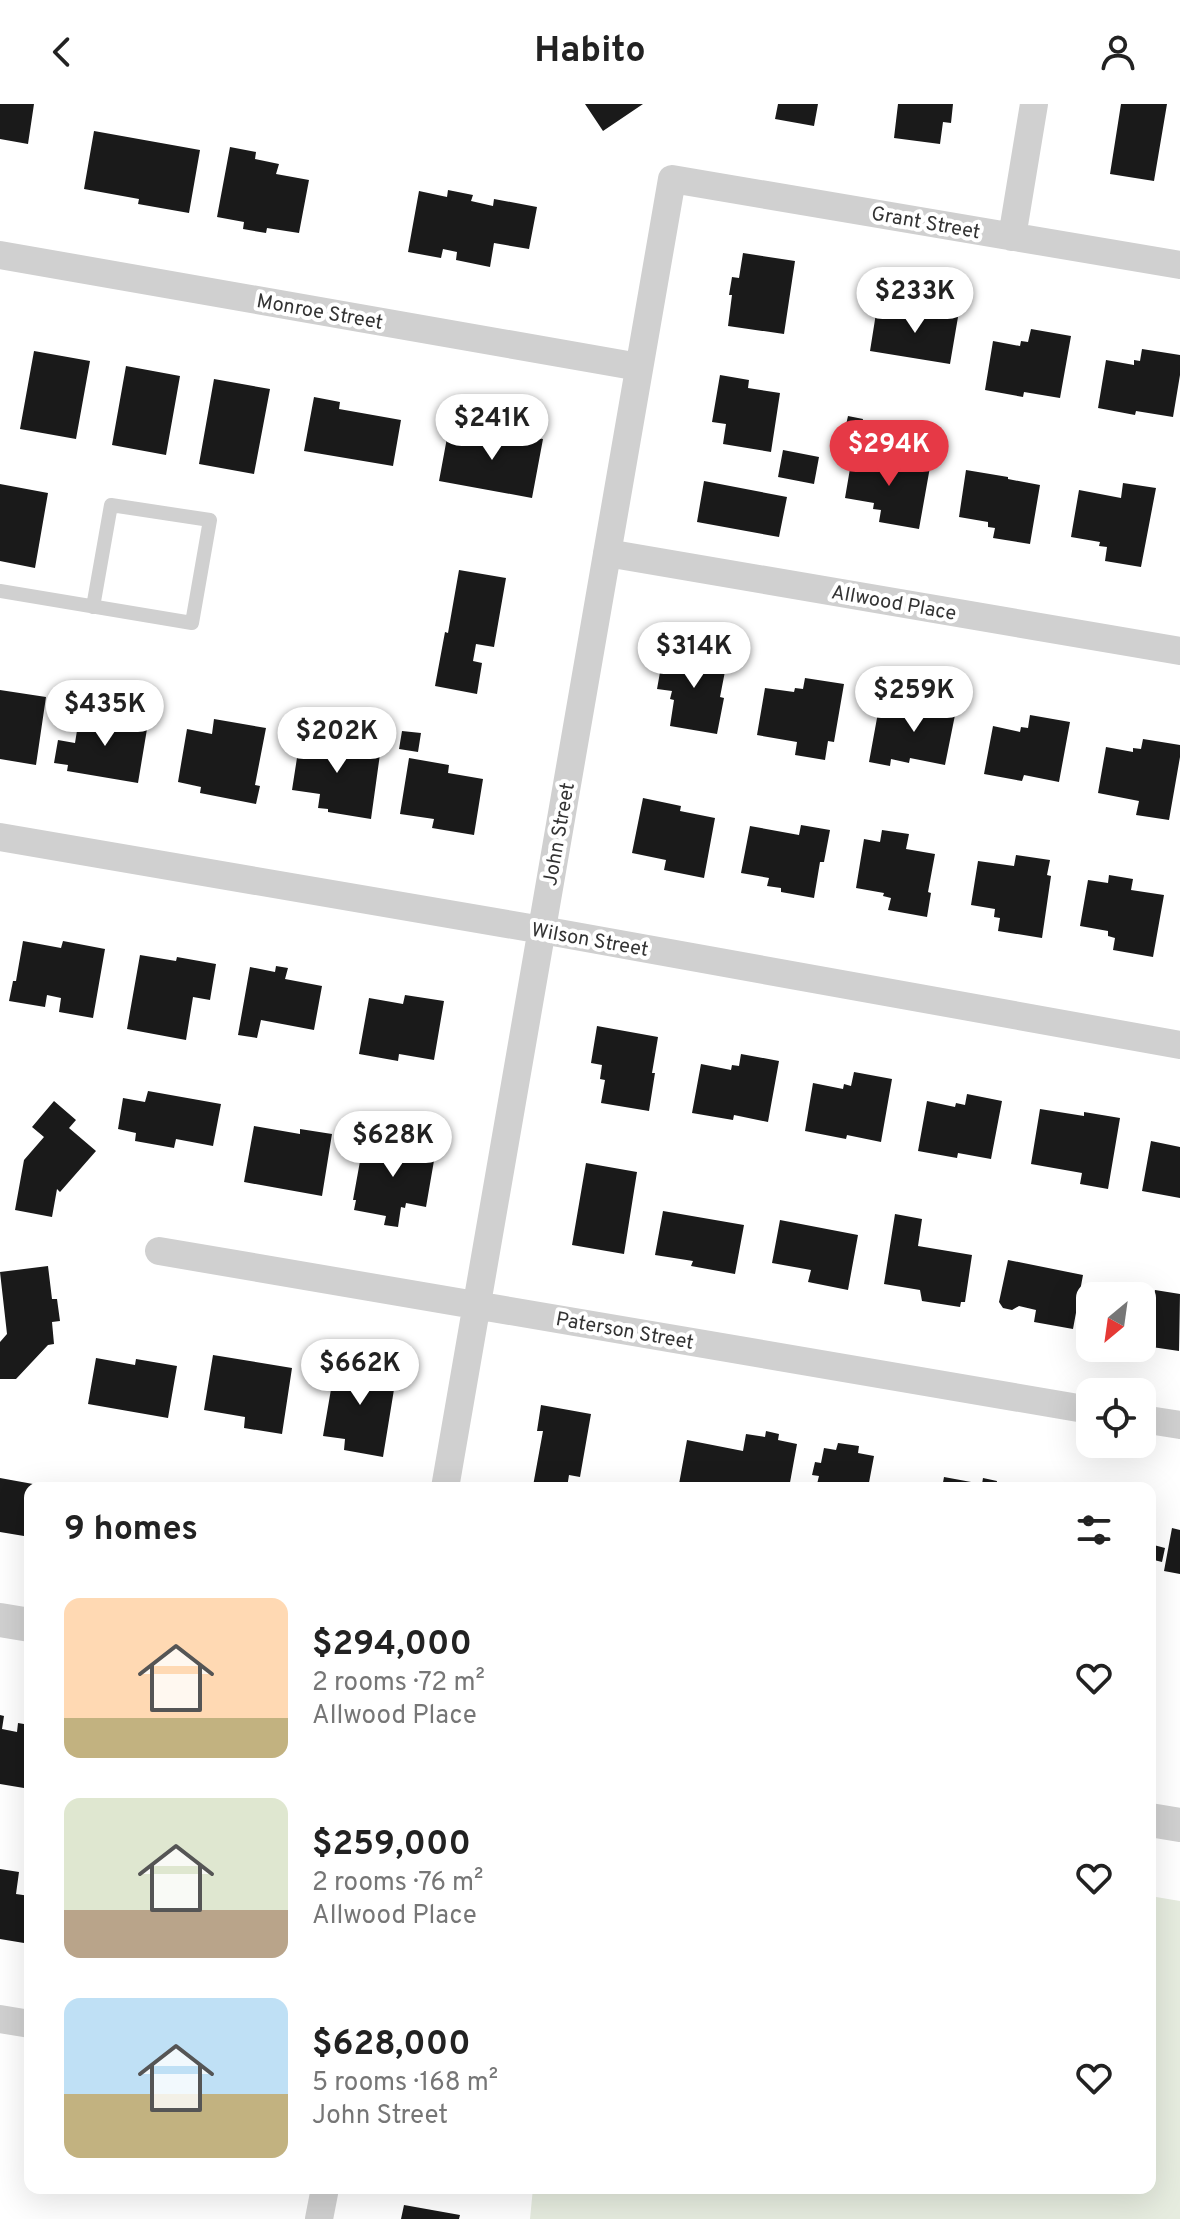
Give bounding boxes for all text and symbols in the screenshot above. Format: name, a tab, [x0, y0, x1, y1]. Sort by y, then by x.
text: Habito	[534, 29, 646, 75]
icon: back	[40, 30, 84, 74]
icon: person	[1096, 30, 1140, 74]
street label: Grant Street	[869, 202, 982, 246]
pin: $233K	[859, 267, 971, 335]
text: $233K	[874, 276, 956, 309]
street label: Monroe Street	[254, 289, 385, 337]
pin: $241K	[436, 394, 548, 462]
text: $241K	[453, 403, 531, 436]
pin: $294K	[833, 420, 945, 488]
text: $294K	[848, 429, 930, 462]
street label: Allwood Place	[829, 580, 958, 628]
pin: $314K	[638, 622, 750, 690]
text: $314K	[656, 631, 732, 664]
pin: $259K	[858, 666, 970, 734]
text: $259K	[873, 675, 955, 708]
pin: $435K	[49, 680, 161, 748]
text: $435K	[64, 689, 146, 722]
pin: $202K	[281, 707, 393, 775]
text: $202K	[296, 716, 379, 749]
street label: John Street	[538, 781, 582, 888]
street label: Wilson Street	[529, 918, 650, 964]
pin: $628K	[337, 1111, 449, 1179]
text: $628K	[352, 1120, 434, 1153]
north arrow	[1076, 1282, 1156, 1362]
map controls	[1076, 1282, 1156, 1458]
street label: Paterson Street	[554, 1307, 696, 1357]
pin: $662K	[304, 1339, 416, 1407]
text: $662K	[319, 1348, 401, 1381]
button: locate	[1076, 1378, 1156, 1458]
icon: filters	[1072, 1508, 1116, 1552]
text: 9 homes	[64, 1509, 198, 1552]
text: $294,000	[312, 1624, 472, 1667]
icon: home	[128, 1630, 224, 1726]
icon: heart	[1072, 1656, 1116, 1700]
text: 2 rooms · 72 m²	[312, 1667, 485, 1700]
text: Allwood Place	[312, 1700, 477, 1733]
text: $259,000	[312, 1824, 471, 1867]
icon: home	[128, 1830, 224, 1926]
icon: heart	[1072, 1856, 1116, 1900]
text: 2 rooms · 76 m²	[312, 1867, 484, 1900]
text: Allwood Place	[312, 1900, 477, 1933]
text: $628,000	[312, 2024, 471, 2067]
icon: home	[128, 2030, 224, 2126]
icon: heart	[1072, 2056, 1116, 2100]
text: 5 rooms · 168 m²	[312, 2067, 498, 2100]
text: John Street	[312, 2100, 448, 2133]

